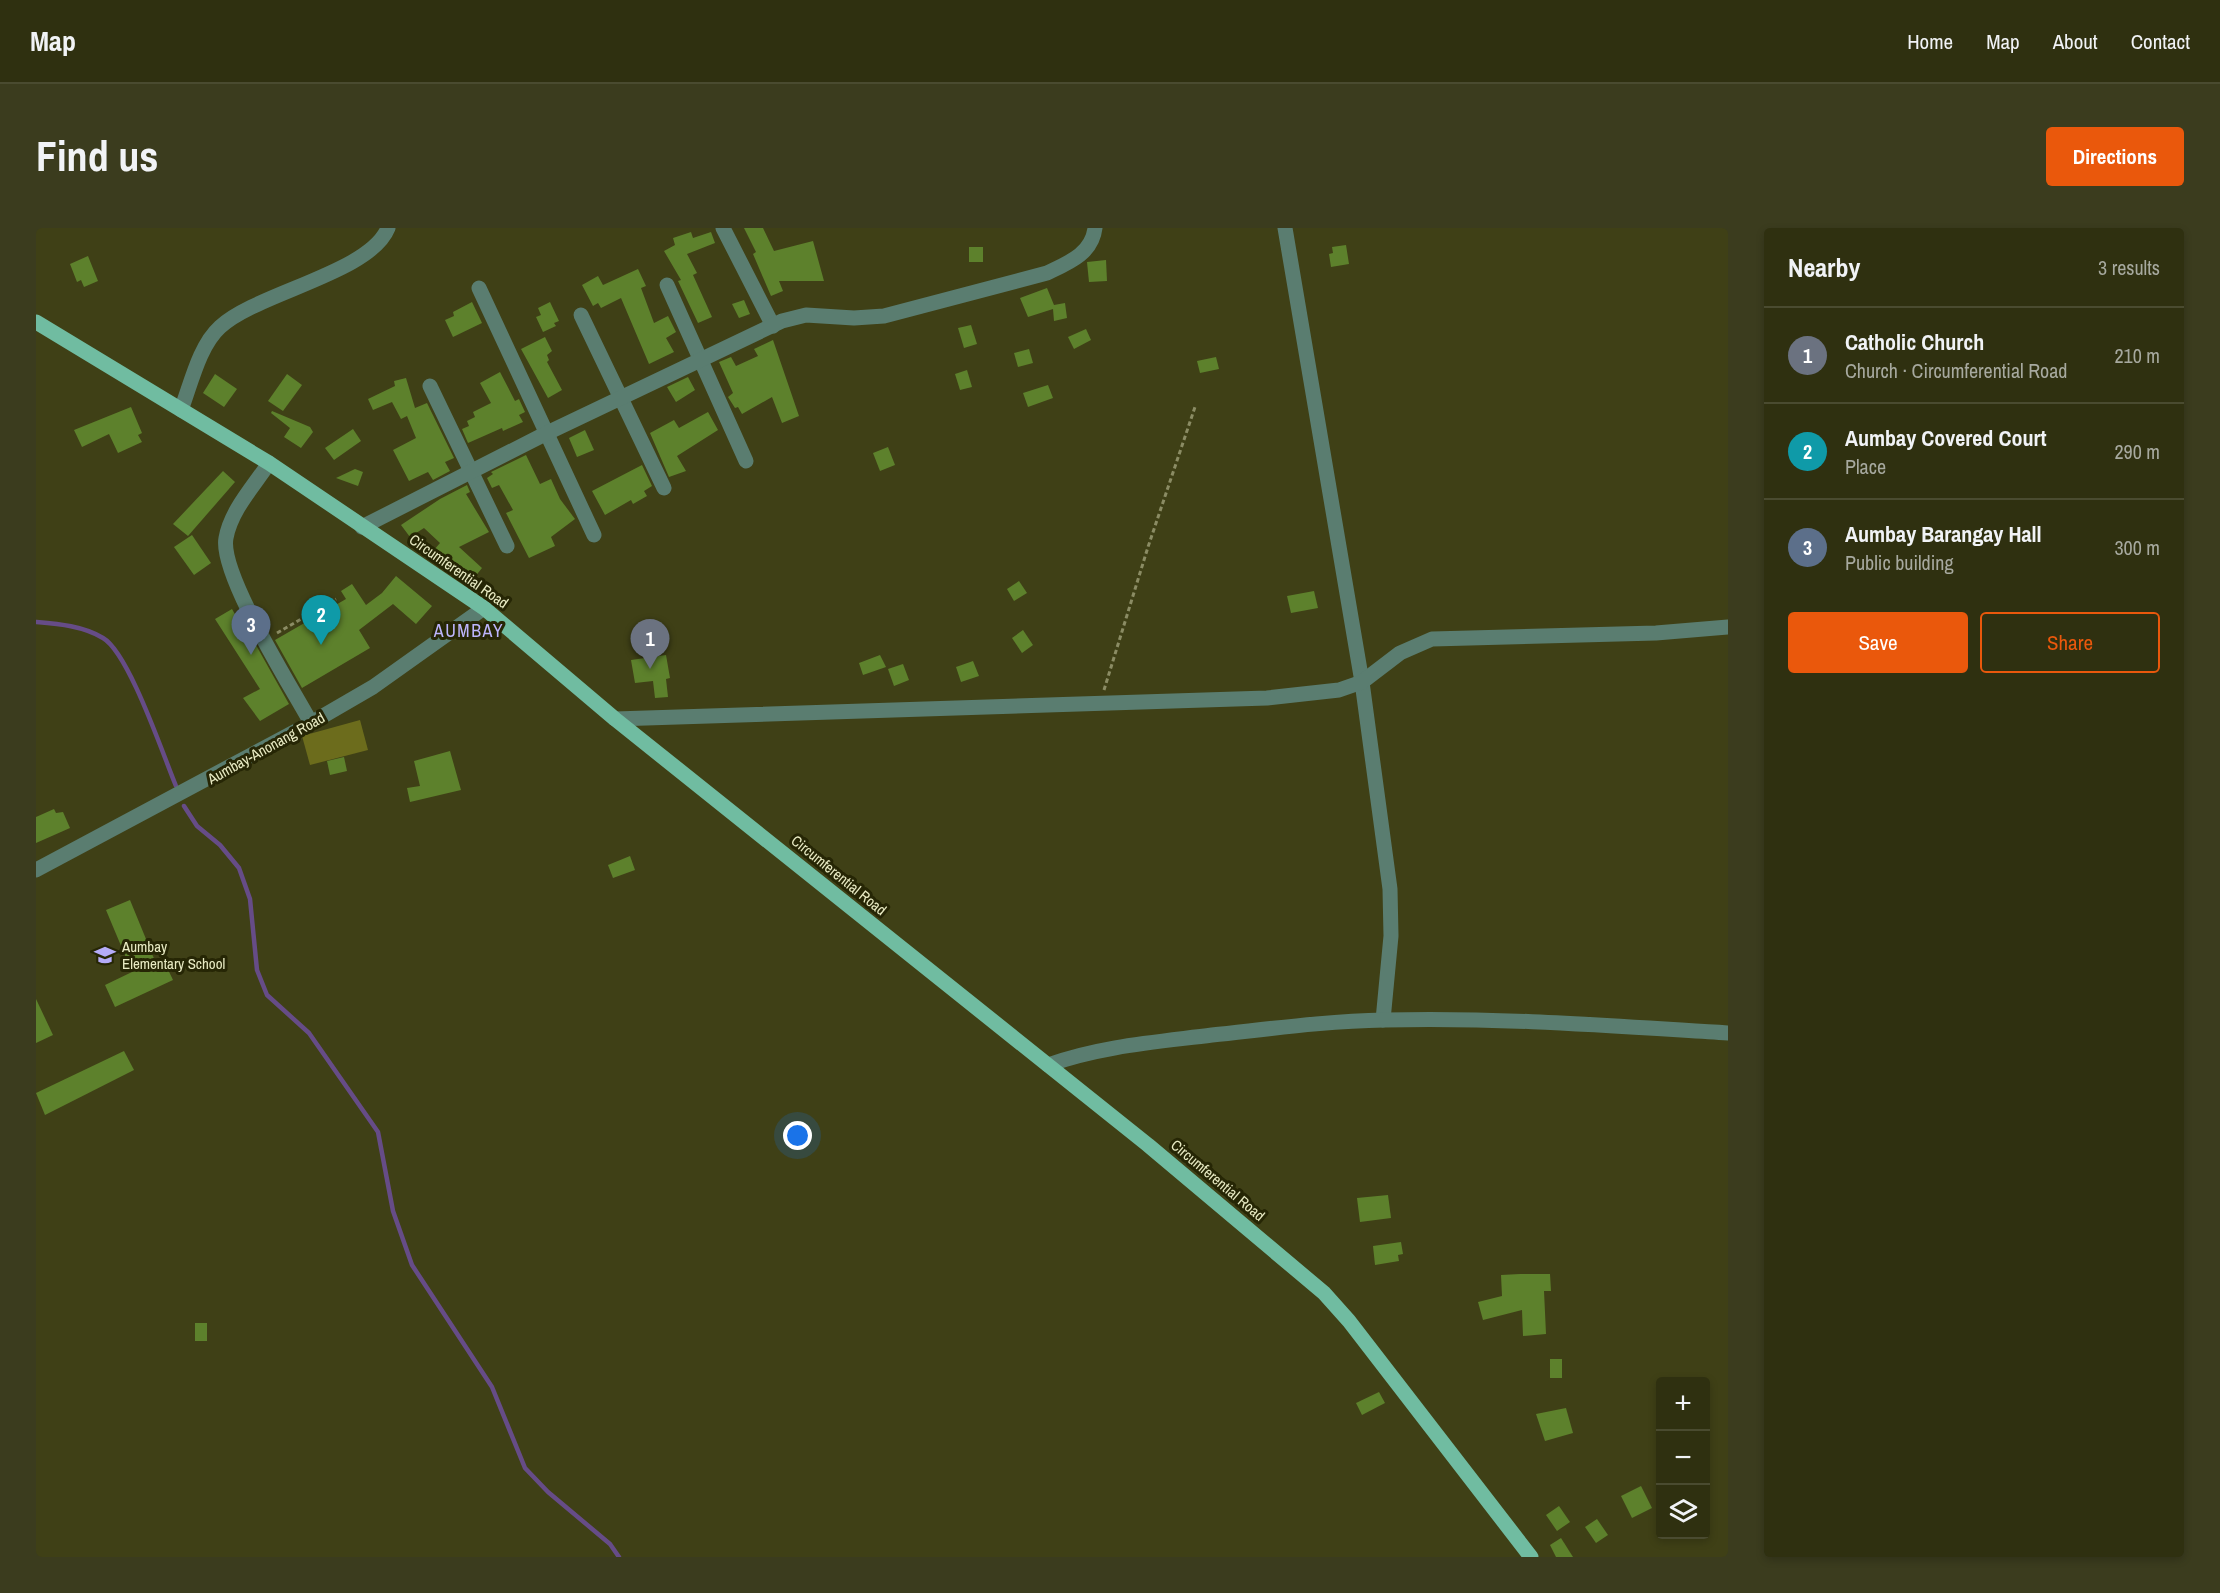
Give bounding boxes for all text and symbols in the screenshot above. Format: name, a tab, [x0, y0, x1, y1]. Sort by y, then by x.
text: Map	[30, 22, 76, 60]
text: Home	[1907, 27, 1953, 56]
text: Map	[1986, 27, 2020, 56]
text: About	[2053, 27, 2098, 56]
text: Contact	[2131, 27, 2190, 56]
button: Directions	[2046, 127, 2184, 186]
text: Find us	[36, 128, 158, 184]
text: Nearby	[1788, 250, 1860, 285]
text: 3 results	[2098, 254, 2160, 281]
text: Catholic Church	[1845, 327, 1984, 357]
text: 1	[1803, 342, 1812, 369]
text: 210 m	[2114, 342, 2160, 369]
text: Church · Circumferential Road	[1845, 357, 2067, 384]
text: Aumbay Covered Court	[1845, 423, 2046, 453]
text: 2	[1803, 438, 1812, 465]
text: 290 m	[2114, 438, 2160, 465]
text: Place	[1845, 453, 1886, 480]
text: Aumbay Barangay Hall	[1845, 519, 2042, 549]
street label: Circumferential Road	[405, 529, 513, 613]
text: 3	[1803, 534, 1812, 561]
text: 300 m	[2114, 534, 2160, 561]
text: Public building	[1845, 549, 1954, 576]
pin: 2	[302, 596, 340, 645]
pin: 3	[232, 606, 270, 655]
button: Save	[1788, 612, 1968, 673]
button: Share	[1980, 612, 2160, 673]
district label: AUMBAY	[433, 618, 504, 643]
pin: 1	[630, 620, 670, 669]
street label: Aumbay-Anonang Road	[203, 707, 329, 789]
street label: Circumferential Road	[787, 830, 891, 920]
place label: Aumbay Elementary School	[121, 936, 225, 974]
school or university icon: Aumbay Elementary School	[93, 943, 117, 967]
your location	[783, 1121, 812, 1150]
street label: Circumferential Road	[1166, 1134, 1270, 1226]
map controls	[1656, 1377, 1710, 1539]
button: +	[1656, 1377, 1710, 1431]
button: −	[1656, 1431, 1710, 1485]
button: layers	[1656, 1485, 1710, 1539]

